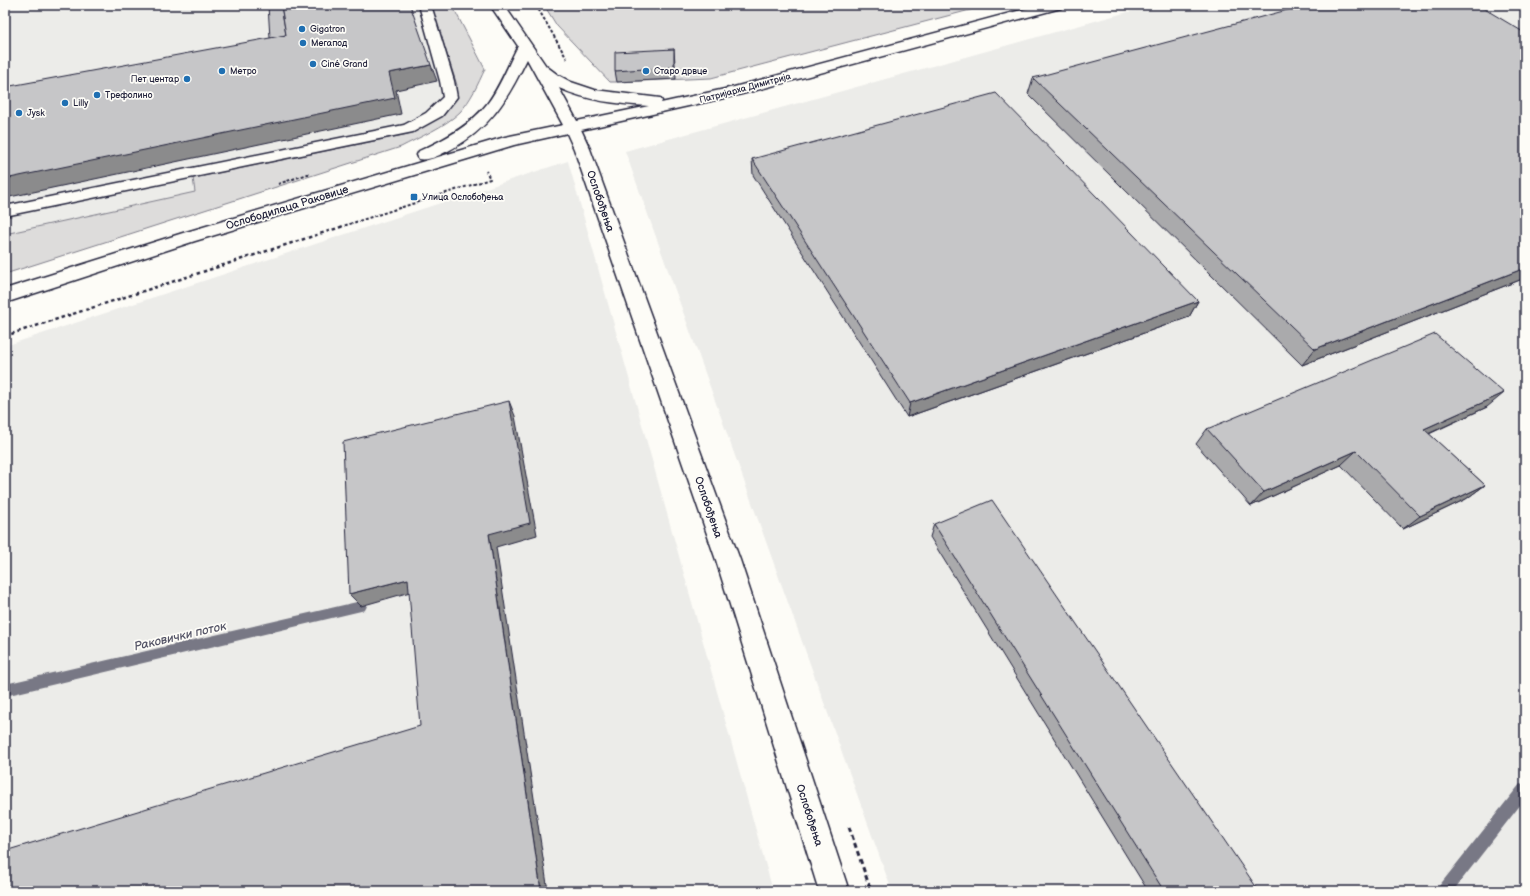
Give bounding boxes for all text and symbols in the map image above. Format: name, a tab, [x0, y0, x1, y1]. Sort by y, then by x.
marker: Gigatron	[297, 24, 307, 34]
place label: Gigatron	[310, 24, 345, 35]
marker: Мегапод	[298, 38, 308, 48]
place label: Мегапод	[311, 38, 348, 49]
marker: Ciné Grand	[308, 59, 318, 69]
place label: Ciné Grand	[321, 59, 368, 70]
marker: Метро	[217, 66, 227, 76]
place label: Метро	[230, 66, 257, 77]
marker: Старо дрвце	[641, 66, 651, 76]
place label: Старо дрвце	[654, 66, 707, 77]
street label: Патријарха Димитрија	[698, 71, 793, 106]
place label: Пет центар	[131, 74, 179, 85]
marker: Пет центар	[182, 74, 192, 84]
marker: Трефолино	[92, 90, 102, 100]
place label: Трефолино	[105, 90, 153, 101]
marker: Lilly	[60, 98, 70, 108]
place label: Lilly	[73, 98, 89, 109]
marker: Jysk	[14, 108, 24, 118]
place label: Jysk	[27, 108, 45, 119]
street label: Ослобођења	[584, 169, 617, 234]
street label: Ослободилаца Раковице	[224, 183, 350, 232]
marker: Улица Ослобођења	[409, 192, 419, 202]
place label: Улица Ослобођења	[422, 192, 504, 203]
street label: Ослобођења	[692, 475, 725, 540]
water label: Раковички поток	[132, 618, 228, 654]
street label: Ослобођења	[793, 783, 826, 848]

